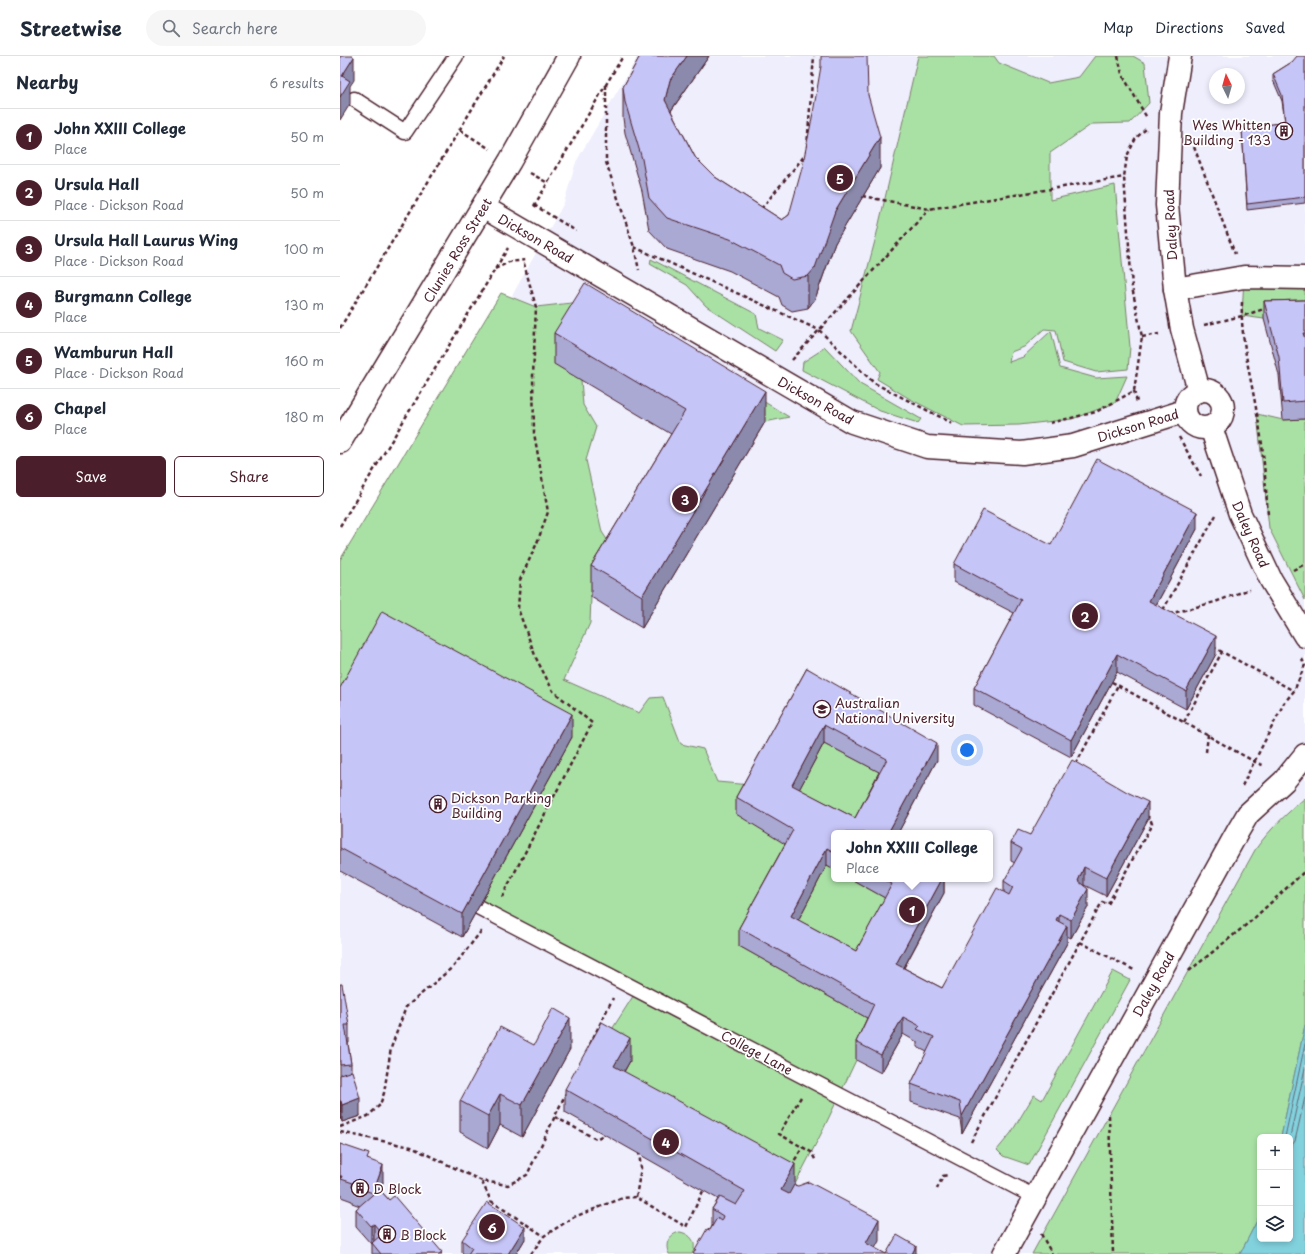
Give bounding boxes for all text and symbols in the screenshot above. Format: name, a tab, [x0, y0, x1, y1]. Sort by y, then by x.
search box	[146, 10, 426, 46]
text: Streetwise	[20, 14, 122, 42]
text: Search here	[192, 16, 278, 39]
icon: search	[160, 17, 182, 39]
text: Map	[1103, 17, 1133, 38]
text: Directions	[1155, 17, 1223, 38]
text: Saved	[1245, 17, 1285, 38]
north arrow	[1209, 68, 1245, 104]
text: Nearby	[16, 69, 78, 95]
text: 6 results	[269, 73, 324, 92]
place label: Wes Whitten Building - 133	[1183, 115, 1271, 149]
text: John XXIII College	[54, 116, 186, 139]
building icon: Wes Whitten Building - 133	[1274, 121, 1294, 141]
text: 1	[26, 127, 32, 146]
text: 50 m	[290, 127, 324, 146]
text: Place	[54, 139, 87, 158]
pin: 5	[827, 163, 853, 193]
text: Ursula Hall	[54, 172, 139, 195]
text: 2	[24, 183, 34, 202]
text: 50 m	[290, 183, 324, 202]
street label: Daley Road	[1159, 189, 1181, 261]
street label: Clunies Ross Street	[418, 194, 496, 306]
text: Place · Dickson Road	[54, 195, 184, 214]
street label: Dickson Road	[495, 209, 577, 267]
text: Ursula Hall Laurus Wing	[54, 228, 238, 251]
text: 3	[25, 239, 33, 258]
text: 100 m	[284, 239, 324, 258]
text: Place · Dickson Road	[54, 251, 184, 270]
text: Burgmann College	[54, 284, 192, 307]
text: 4	[25, 295, 33, 314]
text: 130 m	[285, 295, 324, 314]
text: Place	[54, 307, 87, 326]
text: Wamburun Hall	[54, 340, 173, 363]
text: 5	[25, 351, 33, 370]
text: 160 m	[285, 351, 324, 370]
text: Place · Dickson Road	[54, 363, 184, 382]
street label: Dickson Road	[775, 371, 857, 429]
text: Chapel	[54, 396, 106, 419]
street label: Dickson Road	[1095, 404, 1181, 446]
text: 6	[24, 407, 34, 426]
text: 180 m	[285, 407, 324, 426]
text: Place	[54, 419, 87, 438]
button: Save	[16, 456, 166, 497]
button: Share	[174, 456, 324, 497]
pin: 3	[672, 484, 698, 514]
street label: Daley Road	[1228, 497, 1274, 571]
pin: 2	[1072, 601, 1098, 631]
place label: Australian National University	[835, 693, 955, 727]
school or university icon: Australian National University	[812, 699, 832, 719]
your location	[957, 740, 977, 760]
place label: Dickson Parking Building	[451, 788, 552, 822]
building icon: Dickson Parking Building	[428, 794, 448, 814]
popup	[831, 830, 993, 882]
text: John XXIII College	[846, 835, 978, 858]
text: Place	[846, 858, 879, 877]
pin: 1	[899, 895, 925, 925]
street label: Daley Road	[1127, 948, 1179, 1020]
street label: College Lane	[718, 1025, 796, 1079]
pin: 4	[653, 1127, 679, 1157]
map controls	[1257, 1134, 1293, 1242]
button: +	[1257, 1134, 1293, 1170]
button: −	[1257, 1170, 1293, 1206]
building icon: D Block	[350, 1178, 370, 1198]
place label: D Block	[373, 1179, 422, 1198]
button: layers	[1257, 1206, 1293, 1242]
pin: 6	[479, 1212, 505, 1242]
building icon: B Block	[377, 1224, 397, 1244]
place label: B Block	[400, 1225, 447, 1244]

